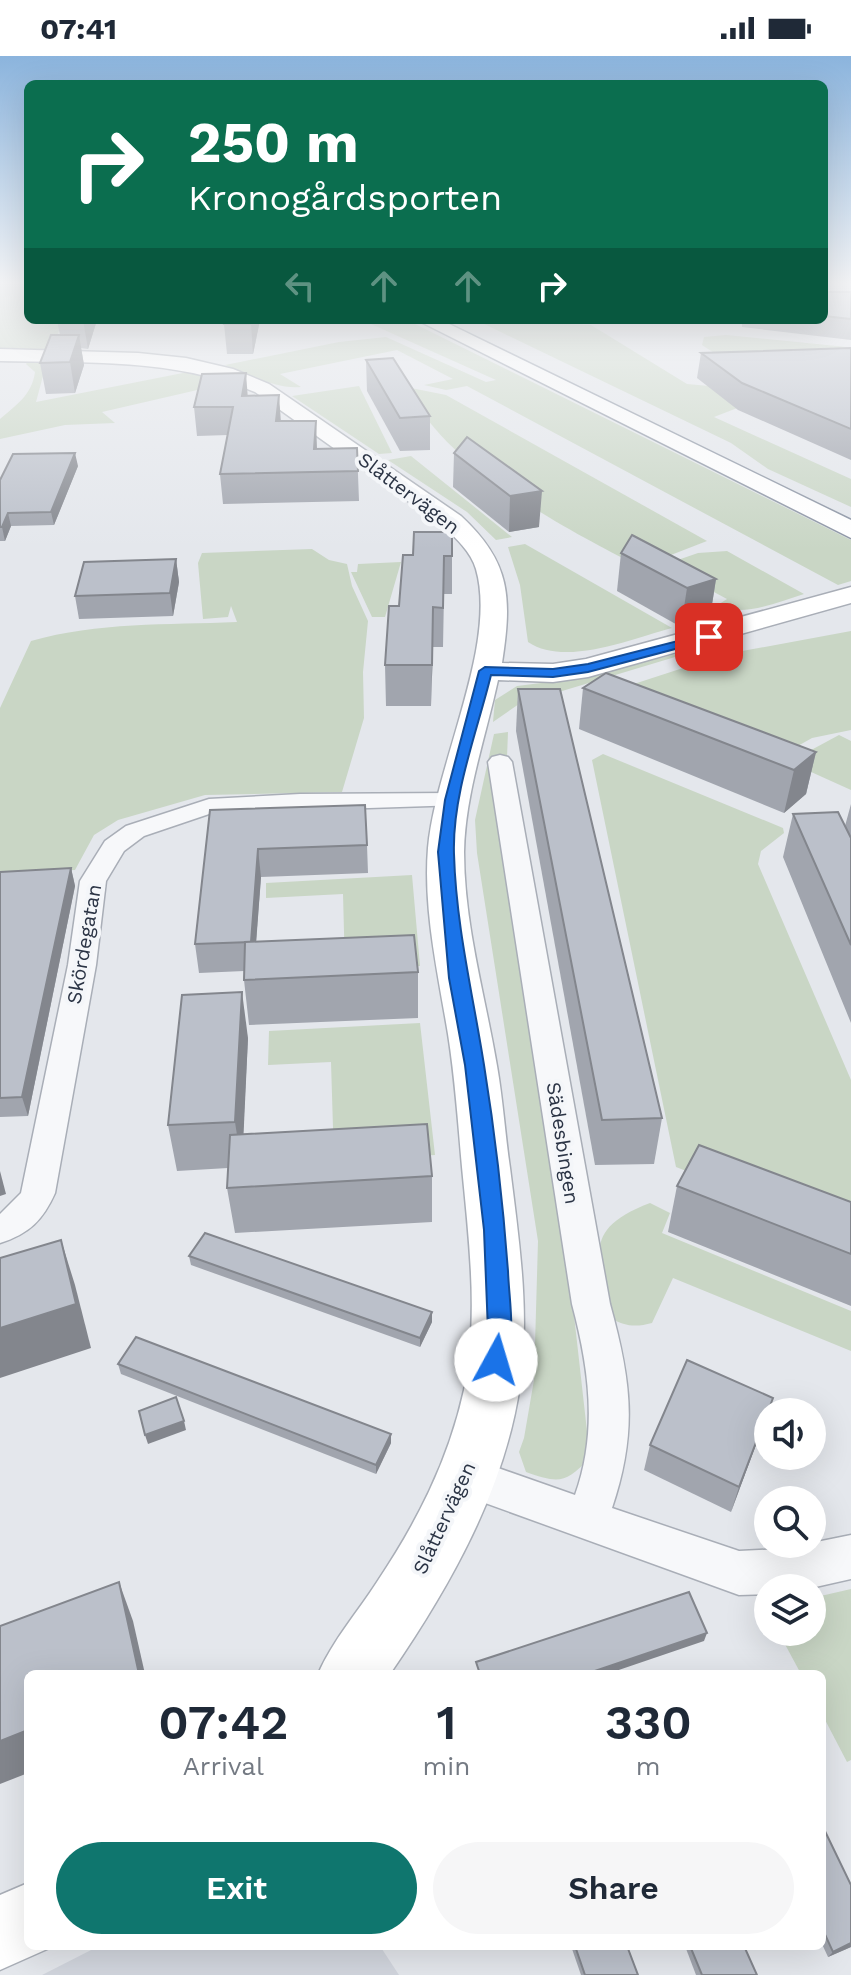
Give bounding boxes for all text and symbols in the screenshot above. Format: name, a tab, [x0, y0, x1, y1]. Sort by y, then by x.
text: 07:41	[40, 11, 117, 46]
text: 250 m	[188, 110, 359, 176]
icon: right	[56, 112, 160, 216]
text: Kronogårdsporten	[188, 177, 502, 219]
icon: left	[278, 264, 322, 308]
icon: ahead	[362, 264, 406, 308]
icon: ahead	[446, 264, 490, 308]
icon: right	[530, 264, 574, 308]
street label: Slåttervägen	[353, 447, 465, 539]
pin	[675, 603, 743, 671]
icon: arrive	[687, 615, 731, 659]
street label: Skördegatan	[62, 882, 106, 1006]
street label: Sädesbingen	[541, 1080, 585, 1206]
position arrow	[454, 1318, 538, 1402]
map controls	[754, 1398, 826, 1646]
button: sound	[754, 1398, 826, 1470]
street label: Slåttervägen	[408, 1458, 480, 1578]
button: search	[754, 1486, 826, 1558]
button: layers	[754, 1574, 826, 1646]
text: 07:42	[158, 1694, 288, 1751]
text: 1	[436, 1694, 456, 1751]
text: 330	[605, 1694, 692, 1751]
text: Arrival	[183, 1751, 264, 1781]
text: min	[423, 1751, 470, 1781]
text: m	[636, 1751, 661, 1781]
button: Exit	[56, 1842, 417, 1934]
button: Share	[433, 1842, 794, 1934]

